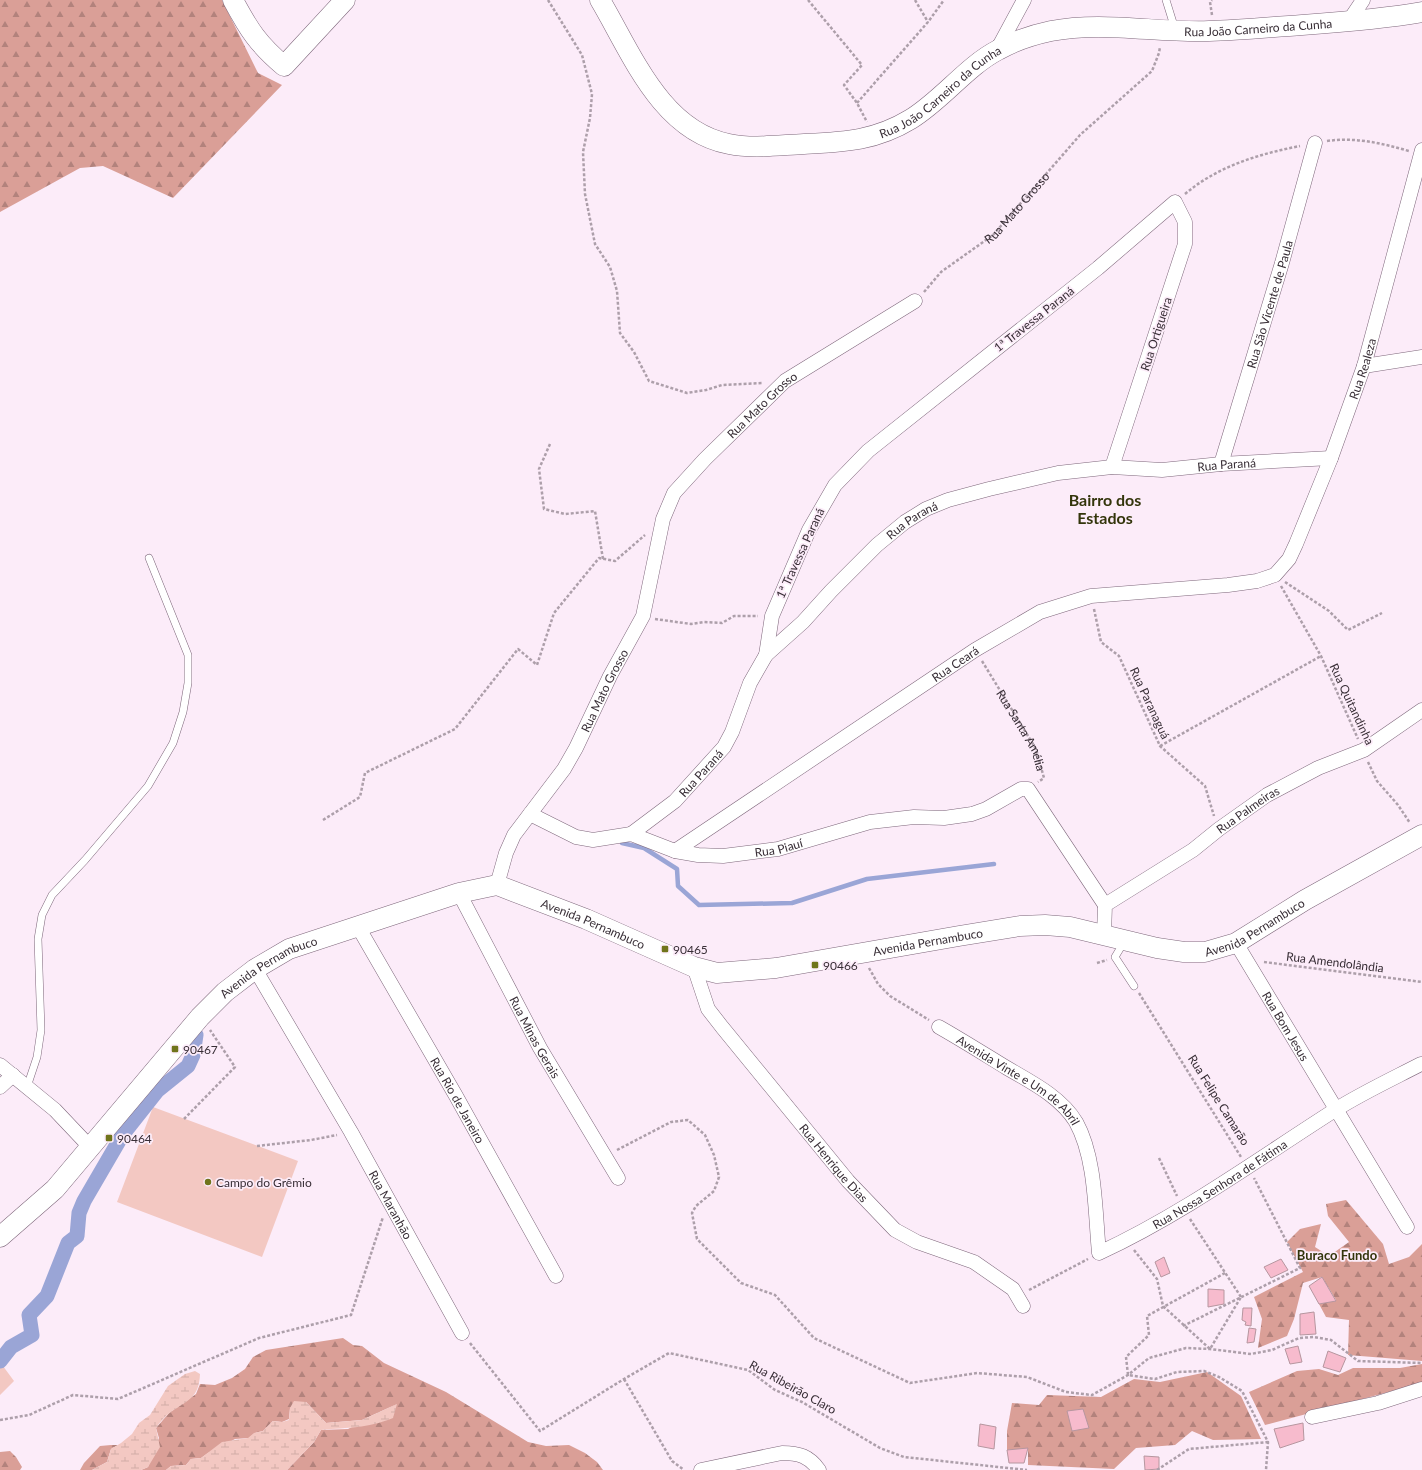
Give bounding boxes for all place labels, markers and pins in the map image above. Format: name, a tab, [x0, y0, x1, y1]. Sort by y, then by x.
place label: 90465	[673, 942, 708, 957]
marker: 90465	[660, 944, 670, 954]
place label: 90466	[823, 958, 858, 973]
marker: 90466	[810, 960, 820, 970]
place label: 90467	[183, 1042, 218, 1057]
marker: 90467	[170, 1044, 180, 1054]
place label: 90464	[117, 1131, 152, 1146]
marker: 90464	[104, 1133, 114, 1143]
place label: Campo do Grêmio	[216, 1175, 312, 1190]
marker: Campo do Grêmio	[203, 1177, 213, 1187]

